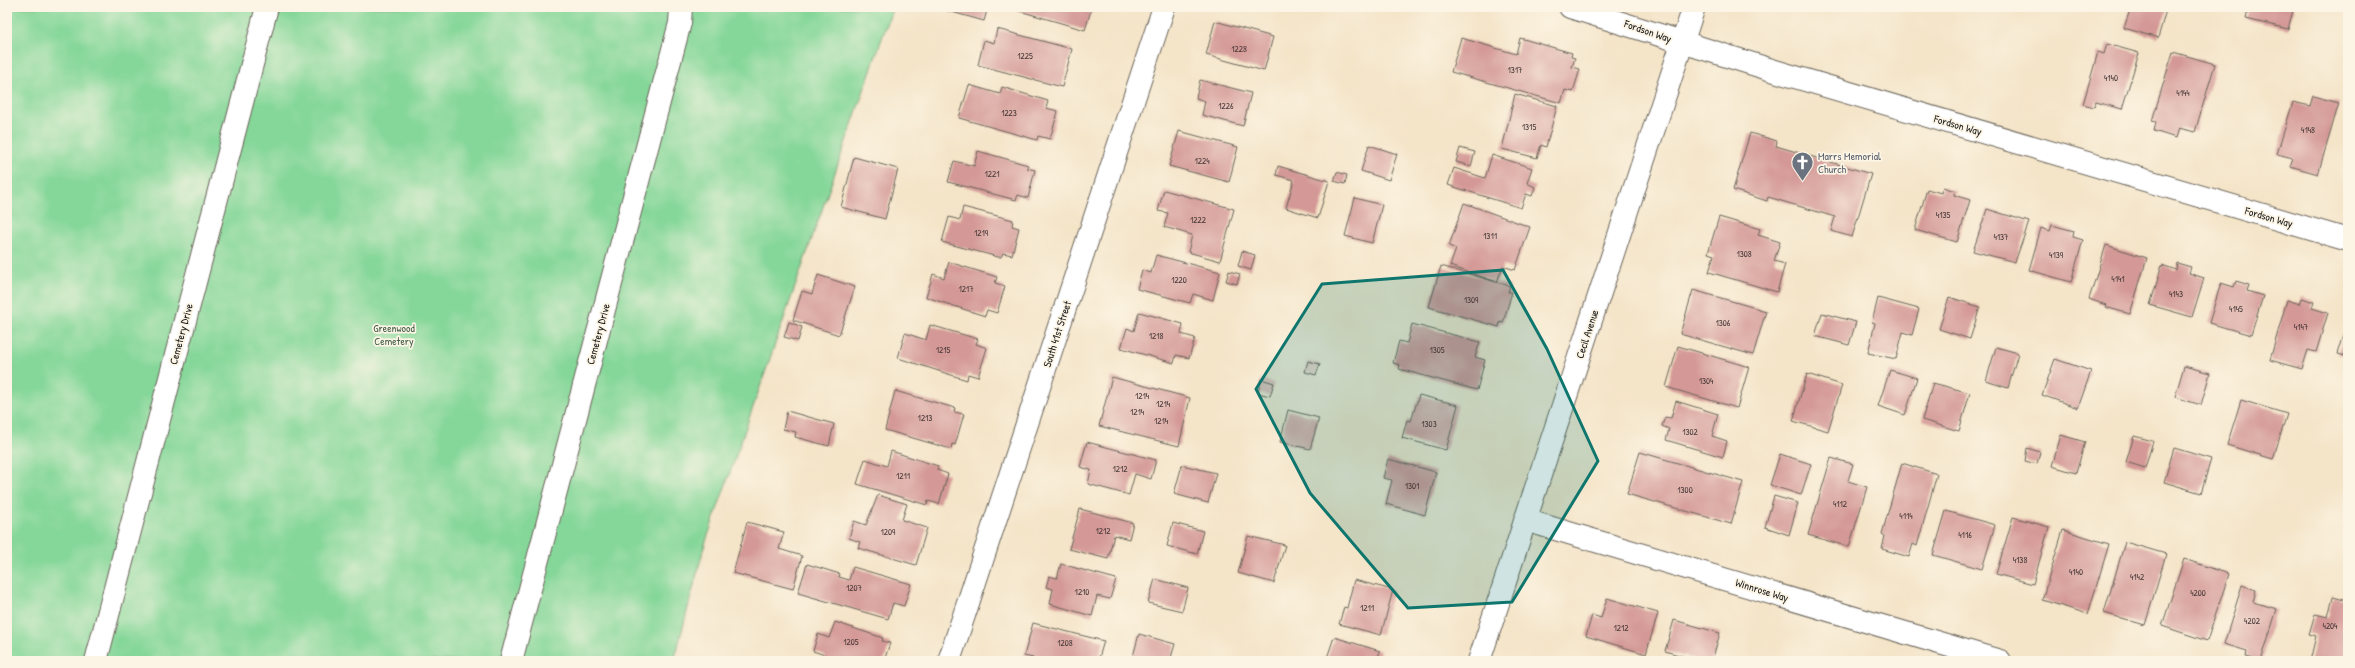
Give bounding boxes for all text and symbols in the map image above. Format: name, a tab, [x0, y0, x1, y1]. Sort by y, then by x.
street label: Fordson Way	[1622, 16, 1674, 46]
house number: 1228	[1231, 43, 1247, 55]
house number: 1225	[1017, 50, 1033, 62]
house number: 1317	[1507, 64, 1523, 76]
house number: 4140	[2104, 72, 2118, 84]
house number: 4144	[2176, 87, 2190, 99]
house number: 1226	[1218, 100, 1234, 112]
house number: 1223	[1001, 107, 1017, 119]
street label: Fordson Way	[1932, 111, 1984, 139]
house number: 1315	[1522, 121, 1536, 133]
house number: 4148	[2301, 124, 2315, 136]
church icon: Marrs Memorial Church	[1789, 149, 1815, 182]
place label: Marrs Memorial Church	[1818, 149, 1881, 176]
house number: 1224	[1194, 155, 1210, 167]
house number: 1221	[985, 168, 999, 180]
street label: Fordson Way	[2243, 203, 2295, 231]
house number: 4135	[1936, 209, 1950, 221]
house number: 1222	[1190, 214, 1207, 226]
house number: 1219	[974, 227, 989, 239]
house number: 1311	[1483, 230, 1497, 242]
house number: 4137	[1993, 231, 2009, 243]
house number: 1308	[1736, 248, 1752, 260]
house number: 4139	[2049, 249, 2064, 261]
house number: 4141	[2111, 273, 2125, 285]
house number: 1220	[1171, 274, 1187, 286]
house number: 1217	[958, 283, 974, 295]
house number: 4143	[2169, 288, 2183, 300]
house number: 1309	[1464, 294, 1479, 306]
street label: South 41st Street	[1040, 299, 1074, 369]
street label: Cemetery Drive	[166, 301, 196, 366]
street label: Cemetery Drive	[583, 301, 613, 366]
house number: 4145	[2229, 303, 2243, 315]
street label: Cecil Avenue	[1573, 307, 1602, 360]
house number: 1306	[1716, 317, 1731, 329]
park label: Greenwood Cemetery	[373, 321, 415, 348]
house number: 4147	[2294, 321, 2309, 333]
house number: 1218	[1149, 330, 1163, 342]
house number: 1215	[936, 344, 950, 356]
house number: 1305	[1429, 344, 1445, 356]
house number: 1304	[1699, 375, 1714, 387]
house number: 1214	[1135, 390, 1150, 402]
house number: 1214	[1156, 398, 1171, 410]
house number: 1214	[1130, 406, 1145, 418]
house number: 1213	[918, 412, 932, 424]
house number: 1214	[1154, 415, 1169, 427]
house number: 1303	[1421, 418, 1437, 430]
house number: 1302	[1682, 426, 1699, 438]
house number: 1212	[1113, 463, 1128, 475]
house number: 1211	[896, 470, 910, 482]
house number: 1301	[1405, 480, 1419, 492]
house number: 1300	[1677, 484, 1693, 496]
house number: 4112	[1833, 498, 1848, 510]
house number: 4114	[1899, 510, 1913, 522]
house number: 1212	[1096, 525, 1111, 537]
house number: 1209	[881, 526, 896, 538]
house number: 4116	[1958, 529, 1972, 541]
house number: 4138	[2013, 554, 2027, 566]
house number: 4140	[2069, 566, 2083, 578]
house number: 4142	[2130, 571, 2145, 583]
street label: Winnrose Way	[1734, 575, 1791, 605]
house number: 1207	[846, 582, 863, 594]
house number: 1210	[1075, 586, 1089, 598]
house number: 4200	[2190, 587, 2206, 599]
house number: 1211	[1360, 602, 1374, 614]
house number: 4202	[2244, 615, 2261, 627]
house number: 4204	[2323, 620, 2338, 632]
house number: 1212	[1614, 622, 1629, 634]
house number: 1205	[843, 636, 859, 648]
house number: 1208	[1057, 637, 1073, 649]

